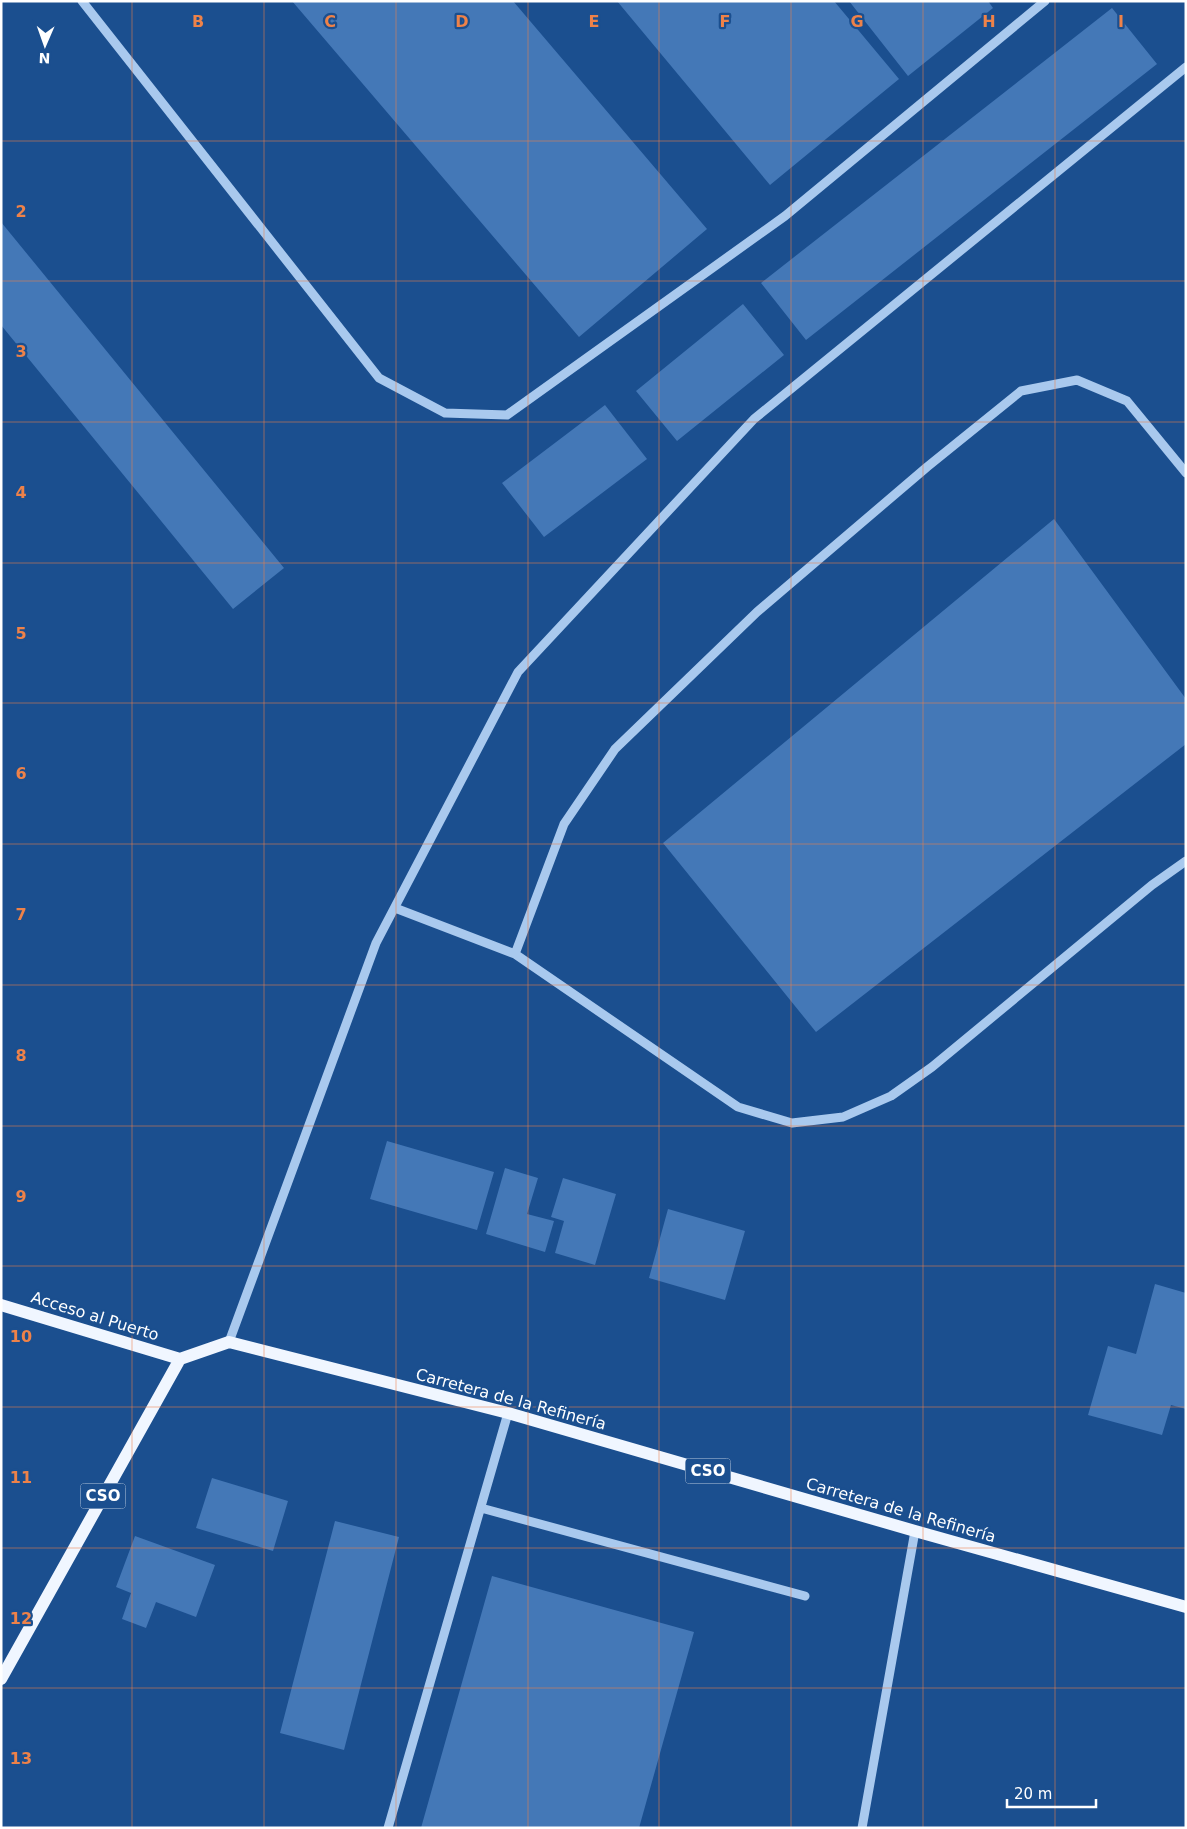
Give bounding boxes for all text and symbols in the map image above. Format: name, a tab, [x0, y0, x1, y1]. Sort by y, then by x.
text: B	[192, 12, 204, 31]
text: C	[324, 12, 336, 31]
text: D	[455, 12, 469, 31]
text: E	[589, 12, 599, 31]
text: F	[720, 12, 730, 31]
text: G	[850, 12, 864, 31]
text: H	[982, 12, 996, 31]
text: I	[1118, 12, 1124, 31]
north arrow	[20, 20, 70, 70]
text: N	[38, 50, 51, 66]
text: 2	[15, 202, 27, 221]
text: 3	[15, 342, 27, 361]
text: 4	[15, 483, 27, 502]
text: 5	[15, 624, 27, 643]
text: 6	[15, 764, 27, 783]
text: 7	[15, 905, 27, 924]
text: 8	[15, 1046, 27, 1065]
text: 9	[15, 1187, 27, 1206]
street label: Acceso al Puerto	[29, 1288, 161, 1344]
text: 10	[10, 1327, 32, 1346]
street label: Carretera de la Refinería	[414, 1364, 608, 1434]
road number: CSO	[686, 1458, 730, 1484]
text: 11	[10, 1468, 32, 1487]
street label: Carretera de la Refinería	[804, 1474, 998, 1546]
road number: CSO	[80, 1484, 126, 1508]
text: 12	[10, 1609, 32, 1628]
text: 13	[10, 1749, 32, 1768]
scale bar	[1007, 1776, 1096, 1808]
text: 20 m	[1014, 1785, 1052, 1803]

